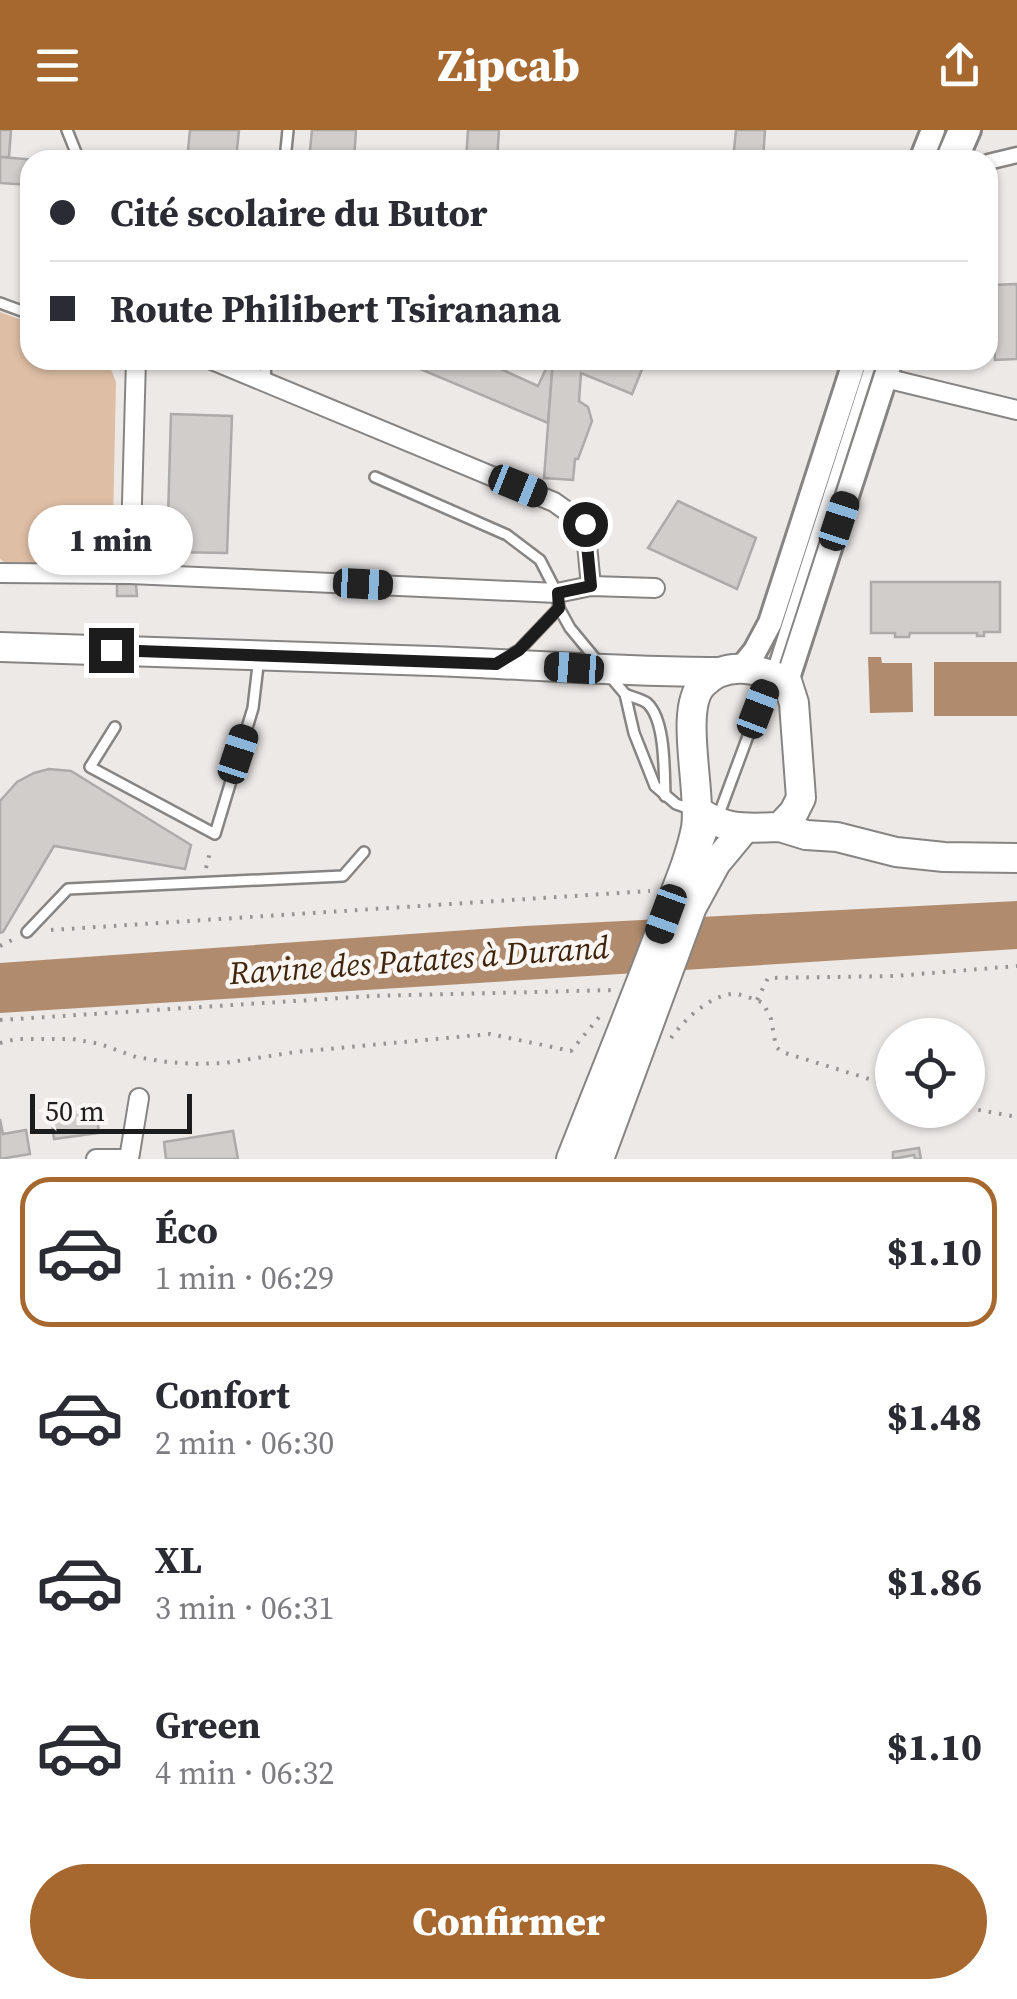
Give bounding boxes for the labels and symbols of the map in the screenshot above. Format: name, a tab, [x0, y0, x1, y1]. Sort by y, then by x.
car	[485, 461, 551, 511]
car	[815, 488, 863, 554]
route start	[563, 502, 608, 547]
callout: 1 min	[28, 505, 194, 575]
car	[332, 567, 394, 601]
route end	[89, 628, 134, 673]
car	[543, 651, 605, 685]
car	[733, 676, 783, 742]
car	[214, 721, 262, 787]
car	[642, 881, 690, 947]
water label: Ravine des Patates à Durand	[227, 925, 610, 995]
scale bar	[30, 1089, 192, 1134]

